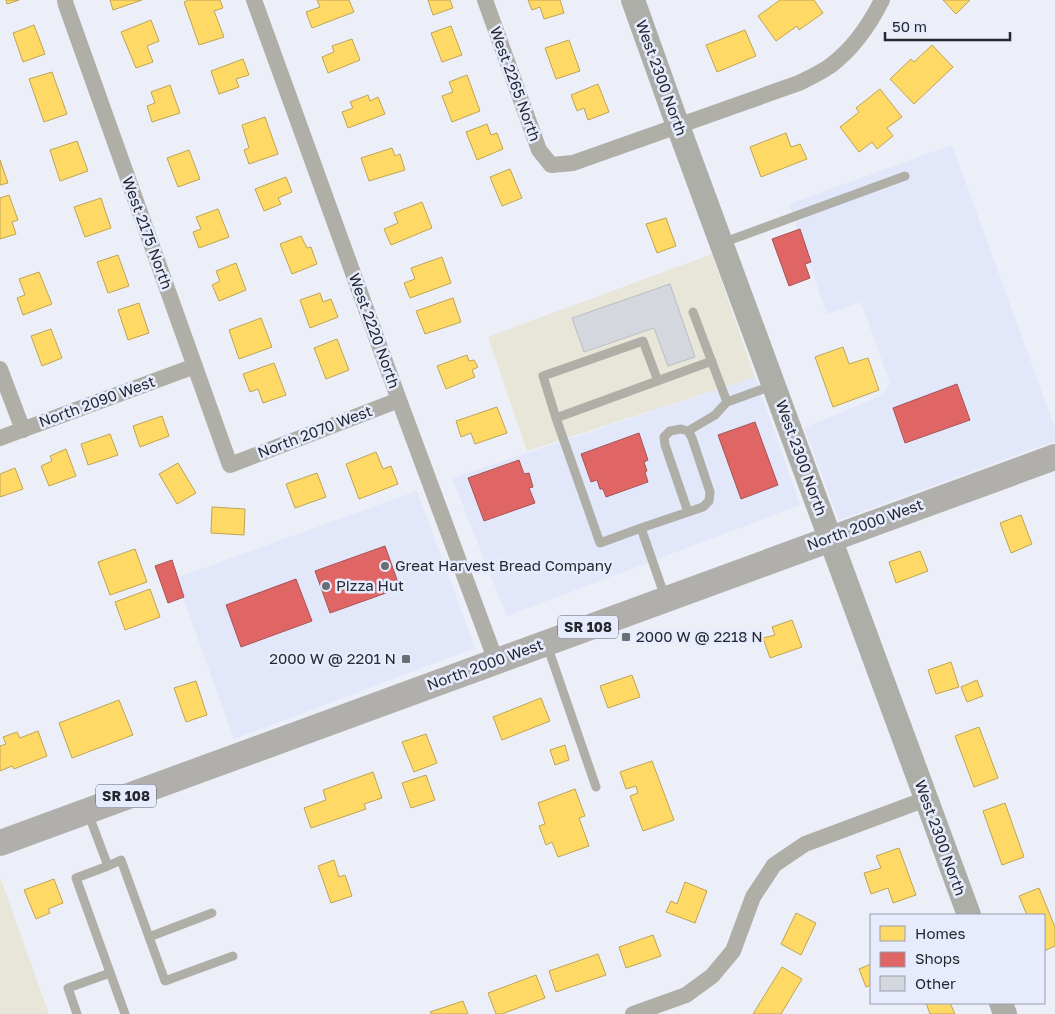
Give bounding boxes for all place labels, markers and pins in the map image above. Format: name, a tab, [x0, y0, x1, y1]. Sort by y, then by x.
place label: Great Harvest Bread Company	[395, 556, 613, 574]
marker: Great Harvest Bread Company	[379, 560, 391, 572]
place label: Pizza Hut	[336, 576, 404, 594]
marker: Pizza Hut	[320, 580, 332, 592]
place label: 2000 W @ 2218 N	[636, 627, 763, 645]
marker: 2000 W @ 2218 N	[620, 631, 632, 643]
place label: 2000 W @ 2201 N	[269, 649, 396, 667]
marker: 2000 W @ 2201 N	[400, 653, 412, 665]

